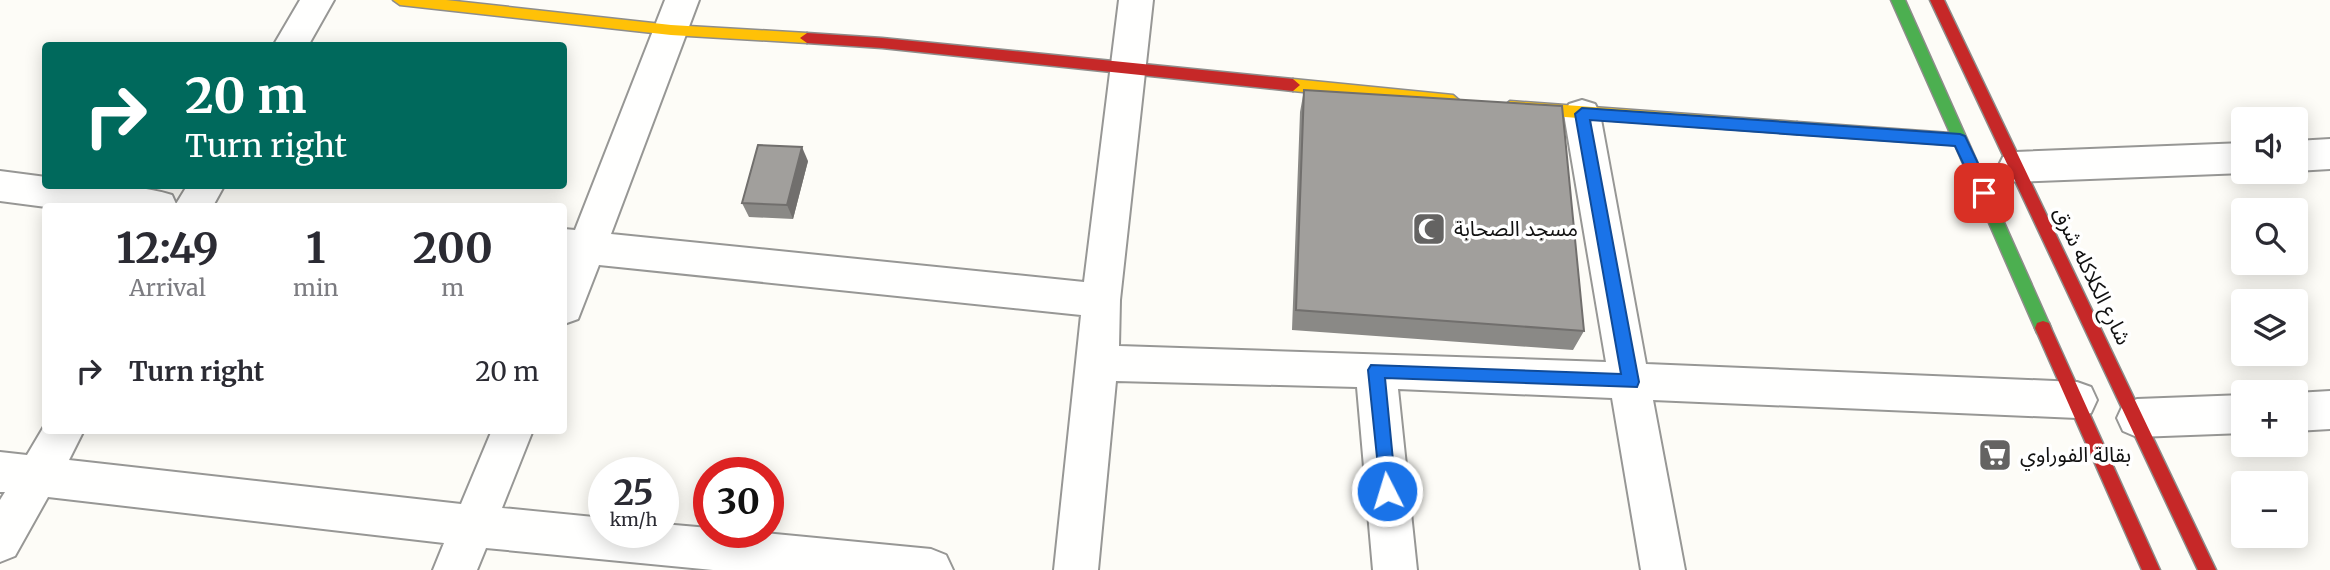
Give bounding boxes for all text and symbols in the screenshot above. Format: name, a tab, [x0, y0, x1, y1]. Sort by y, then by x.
text: 20 m	[185, 65, 306, 126]
icon: right	[70, 70, 161, 161]
map controls	[2231, 107, 2308, 548]
button: sound	[2231, 107, 2308, 184]
text: Turn right	[185, 126, 347, 166]
pin	[1954, 163, 2014, 223]
icon: arrive	[1965, 174, 2003, 212]
button: search	[2231, 198, 2308, 275]
street label: شارع الكلاكله شرق	[2046, 202, 2137, 350]
mosque icon: مسجد الصحابة	[1410, 210, 1448, 248]
place label: مسجد الصحابة	[1454, 215, 1578, 242]
text: 12:49	[116, 222, 219, 274]
text: 1	[306, 222, 326, 274]
text: 200	[413, 222, 493, 274]
text: Arrival	[129, 273, 206, 302]
text: min	[293, 273, 339, 302]
text: m	[441, 273, 464, 302]
button: layers	[2231, 289, 2308, 366]
icon: right	[70, 352, 108, 390]
text: Turn right	[129, 355, 264, 388]
text: 20 m	[475, 355, 539, 388]
button: +	[2231, 380, 2308, 457]
supermarket icon: بقالة الفوراوي	[1976, 436, 2014, 474]
place label: بقالة الفوراوي	[2020, 441, 2131, 471]
position arrow	[1350, 454, 1424, 528]
speed limit sign: 30	[693, 457, 784, 548]
text: 25	[613, 471, 654, 515]
button: −	[2231, 471, 2308, 548]
text: km/h	[610, 508, 657, 531]

